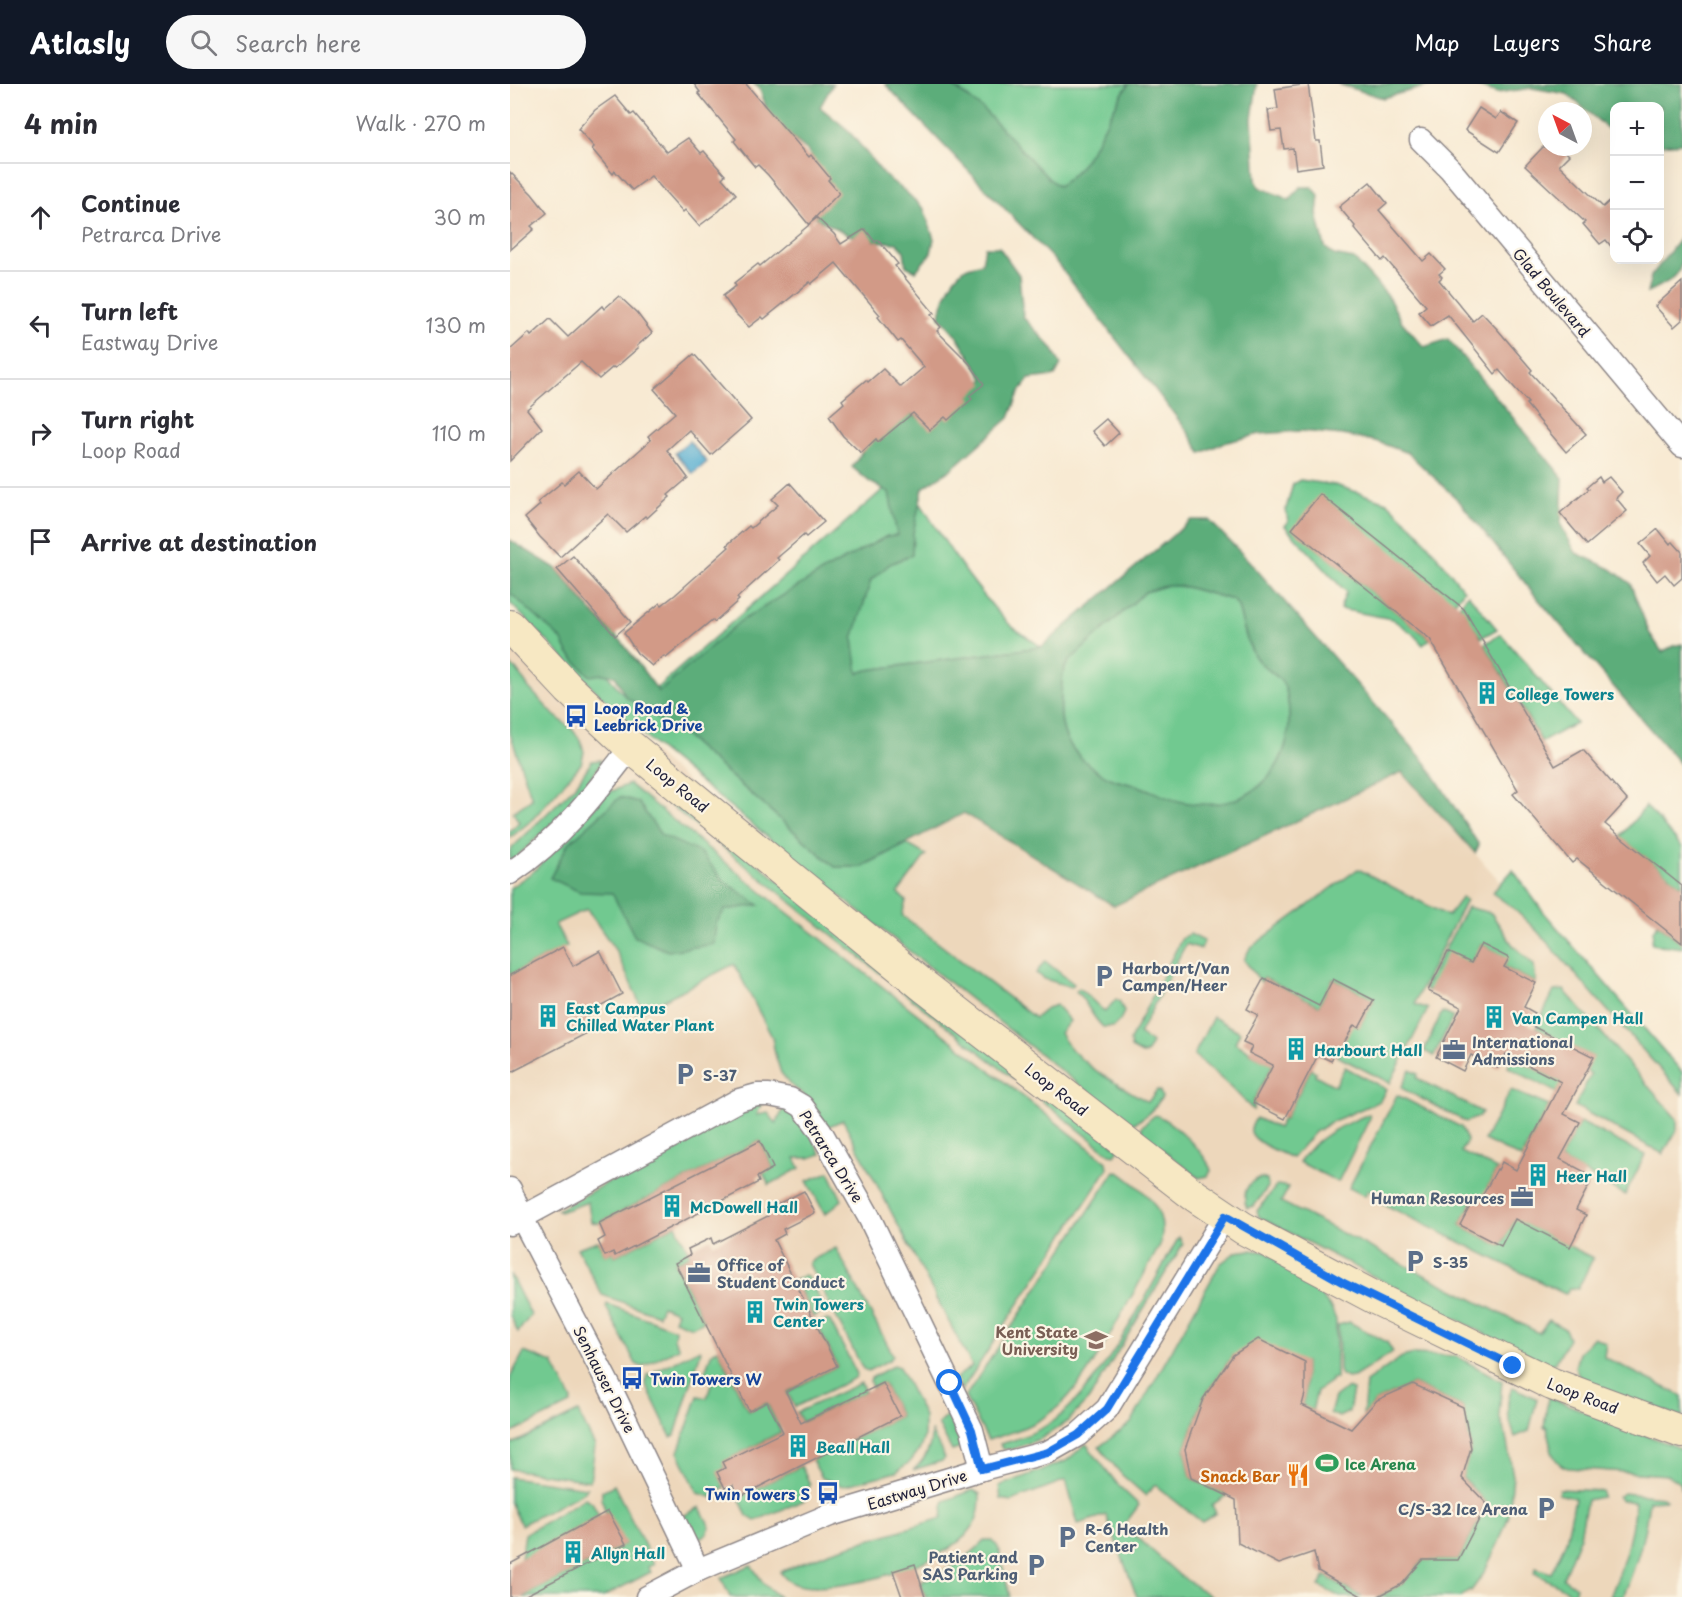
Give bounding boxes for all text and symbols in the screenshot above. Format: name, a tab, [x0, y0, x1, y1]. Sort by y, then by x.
search box	[166, 15, 586, 69]
text: Atlasly	[30, 21, 130, 64]
icon: search	[187, 26, 220, 59]
text: Search here	[235, 26, 361, 59]
text: Map	[1415, 26, 1459, 58]
text: Layers	[1492, 26, 1560, 58]
text: Share	[1593, 26, 1652, 58]
north arrow	[1538, 102, 1592, 156]
map controls	[1610, 102, 1664, 264]
button: +	[1610, 102, 1664, 156]
text: 4 min	[24, 104, 98, 143]
text: Walk · 270 m	[355, 108, 486, 138]
button: −	[1610, 156, 1664, 210]
text: Continue	[81, 186, 180, 219]
icon: ahead	[24, 201, 57, 234]
text: 30 m	[433, 202, 486, 232]
button: locate	[1610, 210, 1664, 264]
text: Petrarca Drive	[81, 219, 221, 249]
street label: Glad Boulevard	[1508, 243, 1596, 341]
text: Turn left	[81, 294, 178, 327]
icon: left	[24, 309, 57, 342]
text: 130 m	[426, 310, 486, 340]
text: Eastway Drive	[81, 327, 218, 357]
text: Turn right	[81, 402, 194, 435]
icon: right	[24, 417, 57, 450]
text: 110 m	[432, 418, 486, 448]
text: Loop Road	[81, 435, 181, 465]
icon: arrive	[24, 525, 57, 558]
text: Arrive at destination	[81, 525, 317, 558]
building icon: College Towers	[1474, 680, 1500, 706]
place label: College Towers	[1505, 682, 1614, 705]
place label: Loop Road & Leebrick Drive	[594, 696, 703, 736]
bus stop icon: Loop Road & Leebrick Drive	[563, 703, 589, 729]
street label: Loop Road	[642, 752, 714, 818]
place label: Harbourt/Van Campen/Heer	[1122, 956, 1230, 996]
parking icon: Harbourt/Van Campen/Heer	[1091, 963, 1117, 989]
place label: East Campus Chilled Water Plant	[566, 996, 715, 1036]
building icon: East Campus Chilled Water Plant	[535, 1003, 561, 1029]
building icon: Van Campen Hall	[1481, 1004, 1507, 1030]
place label: Van Campen Hall	[1512, 1006, 1643, 1029]
place label: International Admissions	[1471, 1030, 1573, 1070]
building icon: Harbourt Hall	[1283, 1036, 1309, 1062]
office icon: International Admissions	[1441, 1037, 1467, 1063]
place label: Harbourt Hall	[1314, 1038, 1422, 1061]
street label: Loop Road	[1020, 1057, 1094, 1121]
parking icon: S-37	[672, 1061, 698, 1087]
place label: S-37	[703, 1063, 737, 1086]
street label: Petrarca Drive	[794, 1105, 870, 1207]
building icon: Heer Hall	[1525, 1162, 1551, 1188]
place label: Heer Hall	[1556, 1164, 1627, 1187]
office icon: Human Resources	[1509, 1184, 1535, 1210]
place label: Human Resources	[1371, 1186, 1504, 1209]
building icon: McDowell Hall	[659, 1193, 685, 1219]
place label: McDowell Hall	[690, 1195, 798, 1218]
parking icon: S-35	[1402, 1248, 1428, 1274]
place label: S-35	[1433, 1250, 1468, 1273]
place label: Office of Student Conduct	[717, 1253, 845, 1293]
office icon: Office of Student Conduct	[686, 1260, 712, 1286]
place label: Twin Towers Center	[773, 1292, 864, 1332]
building icon: Twin Towers Center	[742, 1299, 768, 1325]
place label: Kent State University	[995, 1320, 1078, 1360]
street label: Senhauser Drive	[568, 1321, 642, 1437]
school or university icon: Kent State University	[1083, 1327, 1109, 1353]
route end	[1499, 1352, 1525, 1378]
bus stop icon: Twin Towers W	[619, 1365, 645, 1391]
place label: Twin Towers W	[650, 1367, 762, 1390]
route start	[936, 1369, 962, 1395]
street label: Loop Road	[1544, 1371, 1622, 1419]
building icon: Beall Hall	[785, 1433, 811, 1459]
place label: Beall Hall	[816, 1435, 890, 1458]
sports icon: Ice Arena	[1314, 1450, 1340, 1476]
place label: Ice Arena	[1345, 1452, 1416, 1475]
restaurant icon: Snack Bar	[1285, 1462, 1311, 1488]
street label: Eastway Drive	[864, 1463, 970, 1515]
place label: Snack Bar	[1200, 1464, 1280, 1487]
bus stop icon: Twin Towers S	[815, 1480, 841, 1506]
place label: Twin Towers S	[705, 1482, 810, 1505]
parking icon: C/S-32 Ice Arena	[1533, 1495, 1559, 1521]
place label: C/S-32 Ice Arena	[1398, 1497, 1528, 1520]
place label: R-6 Health Center	[1085, 1517, 1169, 1557]
parking icon: R-6 Health Center	[1054, 1524, 1080, 1550]
building icon: Allyn Hall	[560, 1539, 586, 1565]
place label: Allyn Hall	[590, 1541, 665, 1564]
place label: Patient and SAS Parking	[922, 1545, 1018, 1585]
parking icon: Patient and SAS Parking	[1023, 1552, 1049, 1578]

